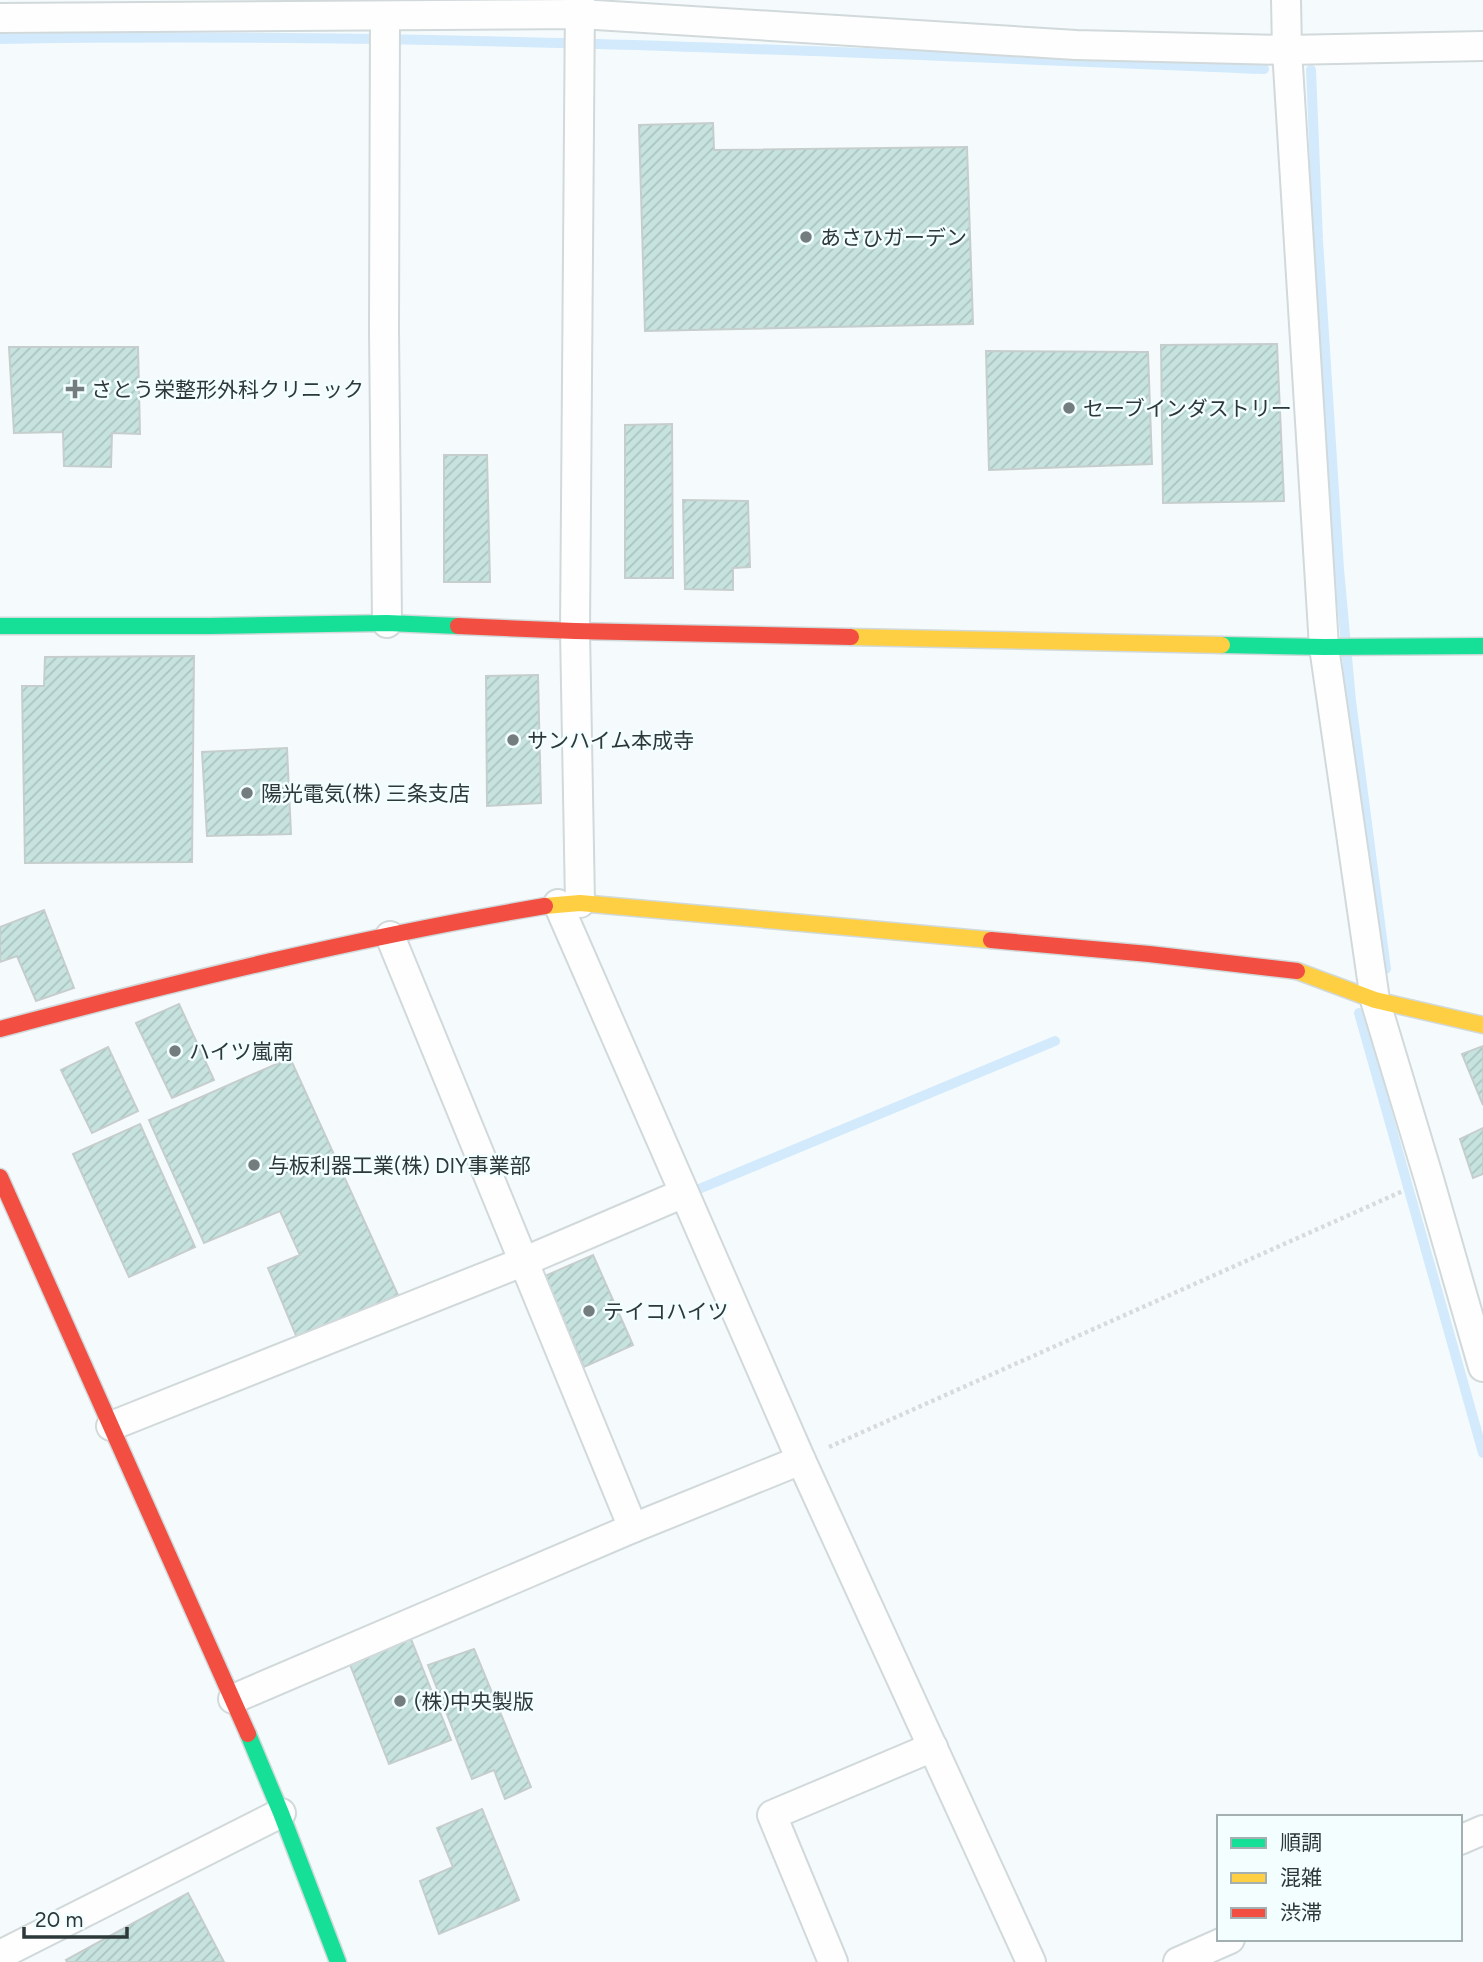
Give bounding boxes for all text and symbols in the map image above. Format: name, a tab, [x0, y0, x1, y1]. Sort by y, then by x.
place label: あさひガーデン	[820, 225, 967, 250]
marker: あさひガーデン	[798, 229, 814, 245]
place label: さとう栄整形外科クリニック	[91, 377, 364, 402]
marker: さとう栄整形外科クリニック	[65, 379, 85, 399]
place label: セーブインダストリー	[1083, 396, 1292, 421]
marker: セーブインダストリー	[1061, 400, 1077, 416]
place label: サンハイム本成寺	[527, 728, 694, 753]
marker: サンハイム本成寺	[505, 732, 521, 748]
place label: 陽光電気(株) 三条支店	[261, 781, 470, 806]
marker: 陽光電気(株) 三条支店	[239, 785, 255, 801]
place label: ハイツ嵐南	[189, 1039, 294, 1064]
marker: ハイツ嵐南	[167, 1043, 183, 1059]
place label: 与板利器工業(株) DIY事業部	[268, 1153, 531, 1178]
marker: 与板利器工業(株) DIY事業部	[246, 1157, 262, 1173]
place label: テイコハイツ	[603, 1299, 729, 1324]
marker: テイコハイツ	[581, 1303, 597, 1319]
place label: (株)中央製版	[414, 1689, 534, 1714]
marker: (株)中央製版	[392, 1693, 408, 1709]
legend	[1217, 1815, 1462, 1941]
text: 順調	[1280, 1830, 1322, 1855]
text: 混雑	[1280, 1865, 1322, 1890]
scale bar	[24, 1896, 128, 1940]
text: 渋滞	[1280, 1900, 1322, 1925]
text: 20 m	[35, 1907, 83, 1932]

